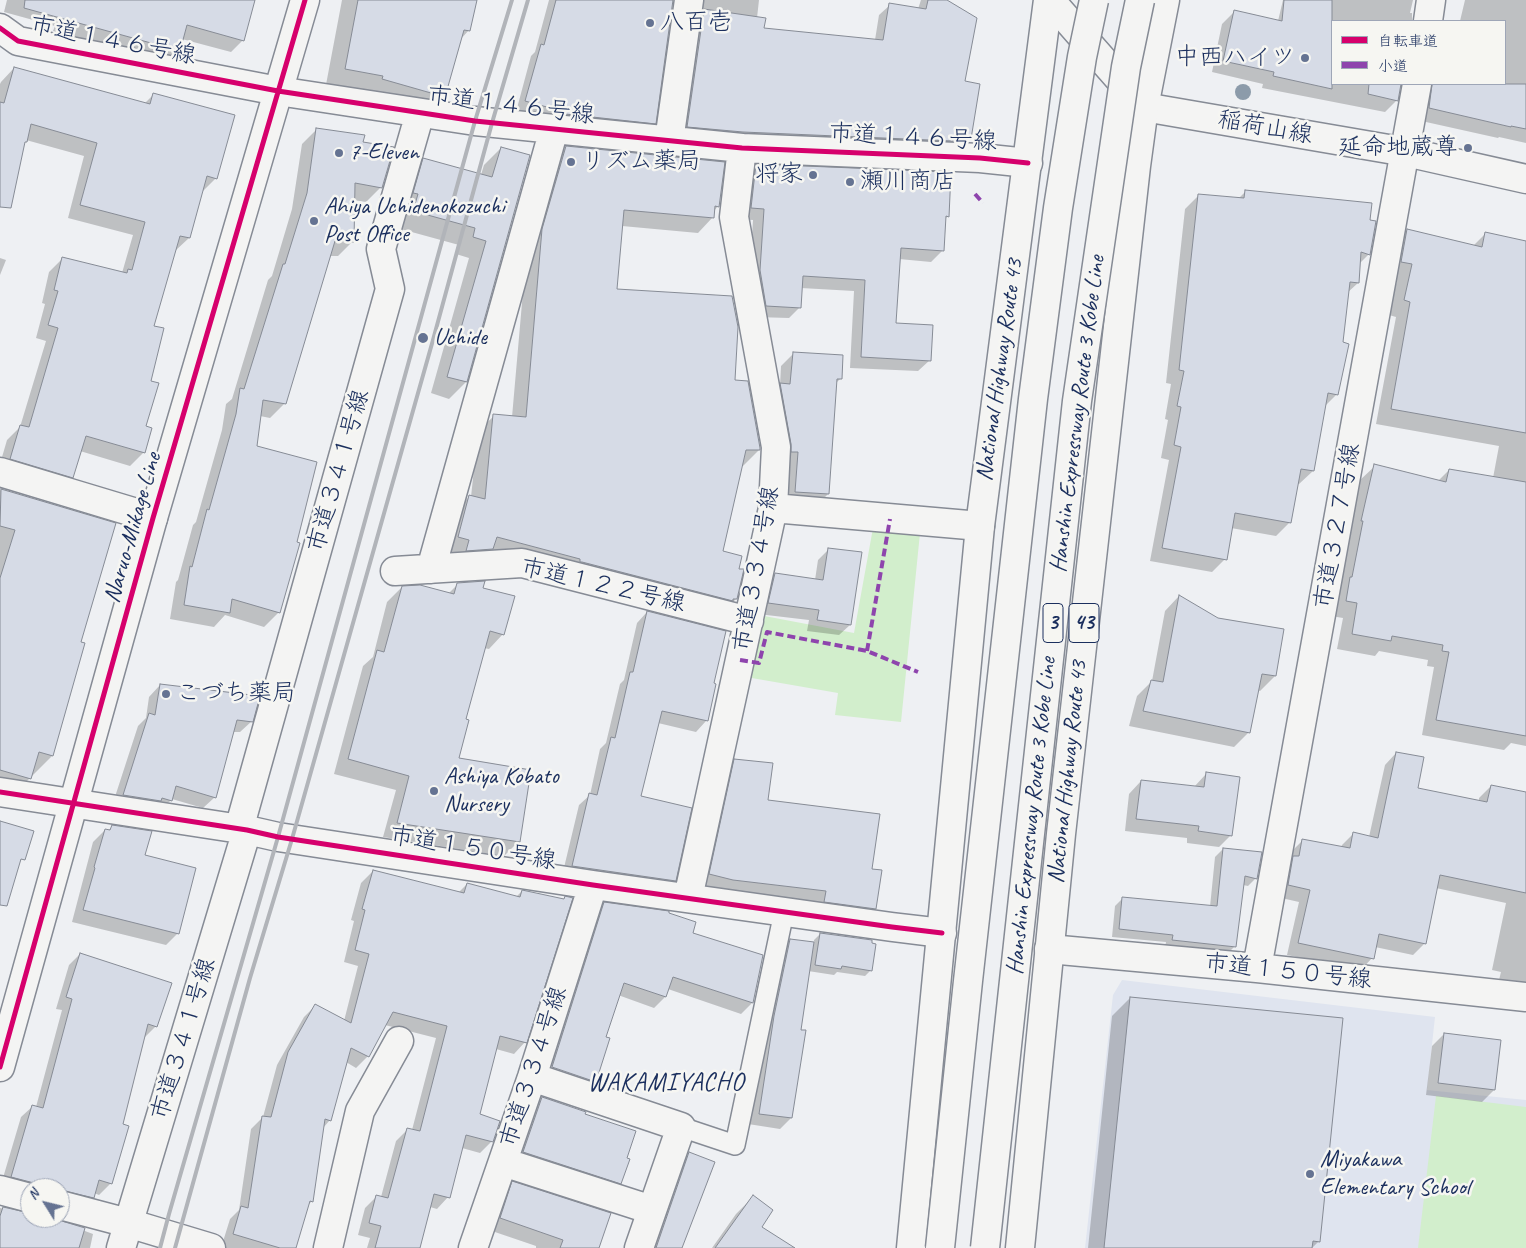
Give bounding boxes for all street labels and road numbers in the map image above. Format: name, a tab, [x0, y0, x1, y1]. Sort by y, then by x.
street label: 市道１４６号線	[28, 11, 198, 71]
street label: 市道１４６号線	[426, 81, 596, 131]
street label: 稲荷山線	[1215, 105, 1315, 151]
street label: 市道１４６号線	[828, 119, 998, 157]
street label: Hanshin Expressway Route 3 Kobe Line	[1044, 254, 1112, 574]
street label: National Highway Route 43	[970, 257, 1030, 483]
street label: 市道３４１号線	[302, 386, 376, 556]
street label: 市道３２７号線	[1309, 441, 1367, 611]
street label: Naruo-Mikage Line	[98, 450, 168, 606]
street label: 市道３３４号線	[728, 484, 786, 654]
street label: 市道１２２号線	[518, 553, 688, 619]
road number: 3	[1043, 604, 1063, 642]
road number: 43	[1069, 604, 1099, 642]
street label: Hanshin Expressway Route 3 Kobe Line	[1001, 656, 1063, 976]
street label: National Highway Route 43	[1042, 659, 1094, 885]
street label: 市道１５０号線	[388, 822, 558, 876]
street label: 市道１５０号線	[1203, 949, 1373, 995]
street label: 市道３４１号線	[146, 954, 222, 1124]
street label: 市道３３４号線	[494, 983, 574, 1151]

